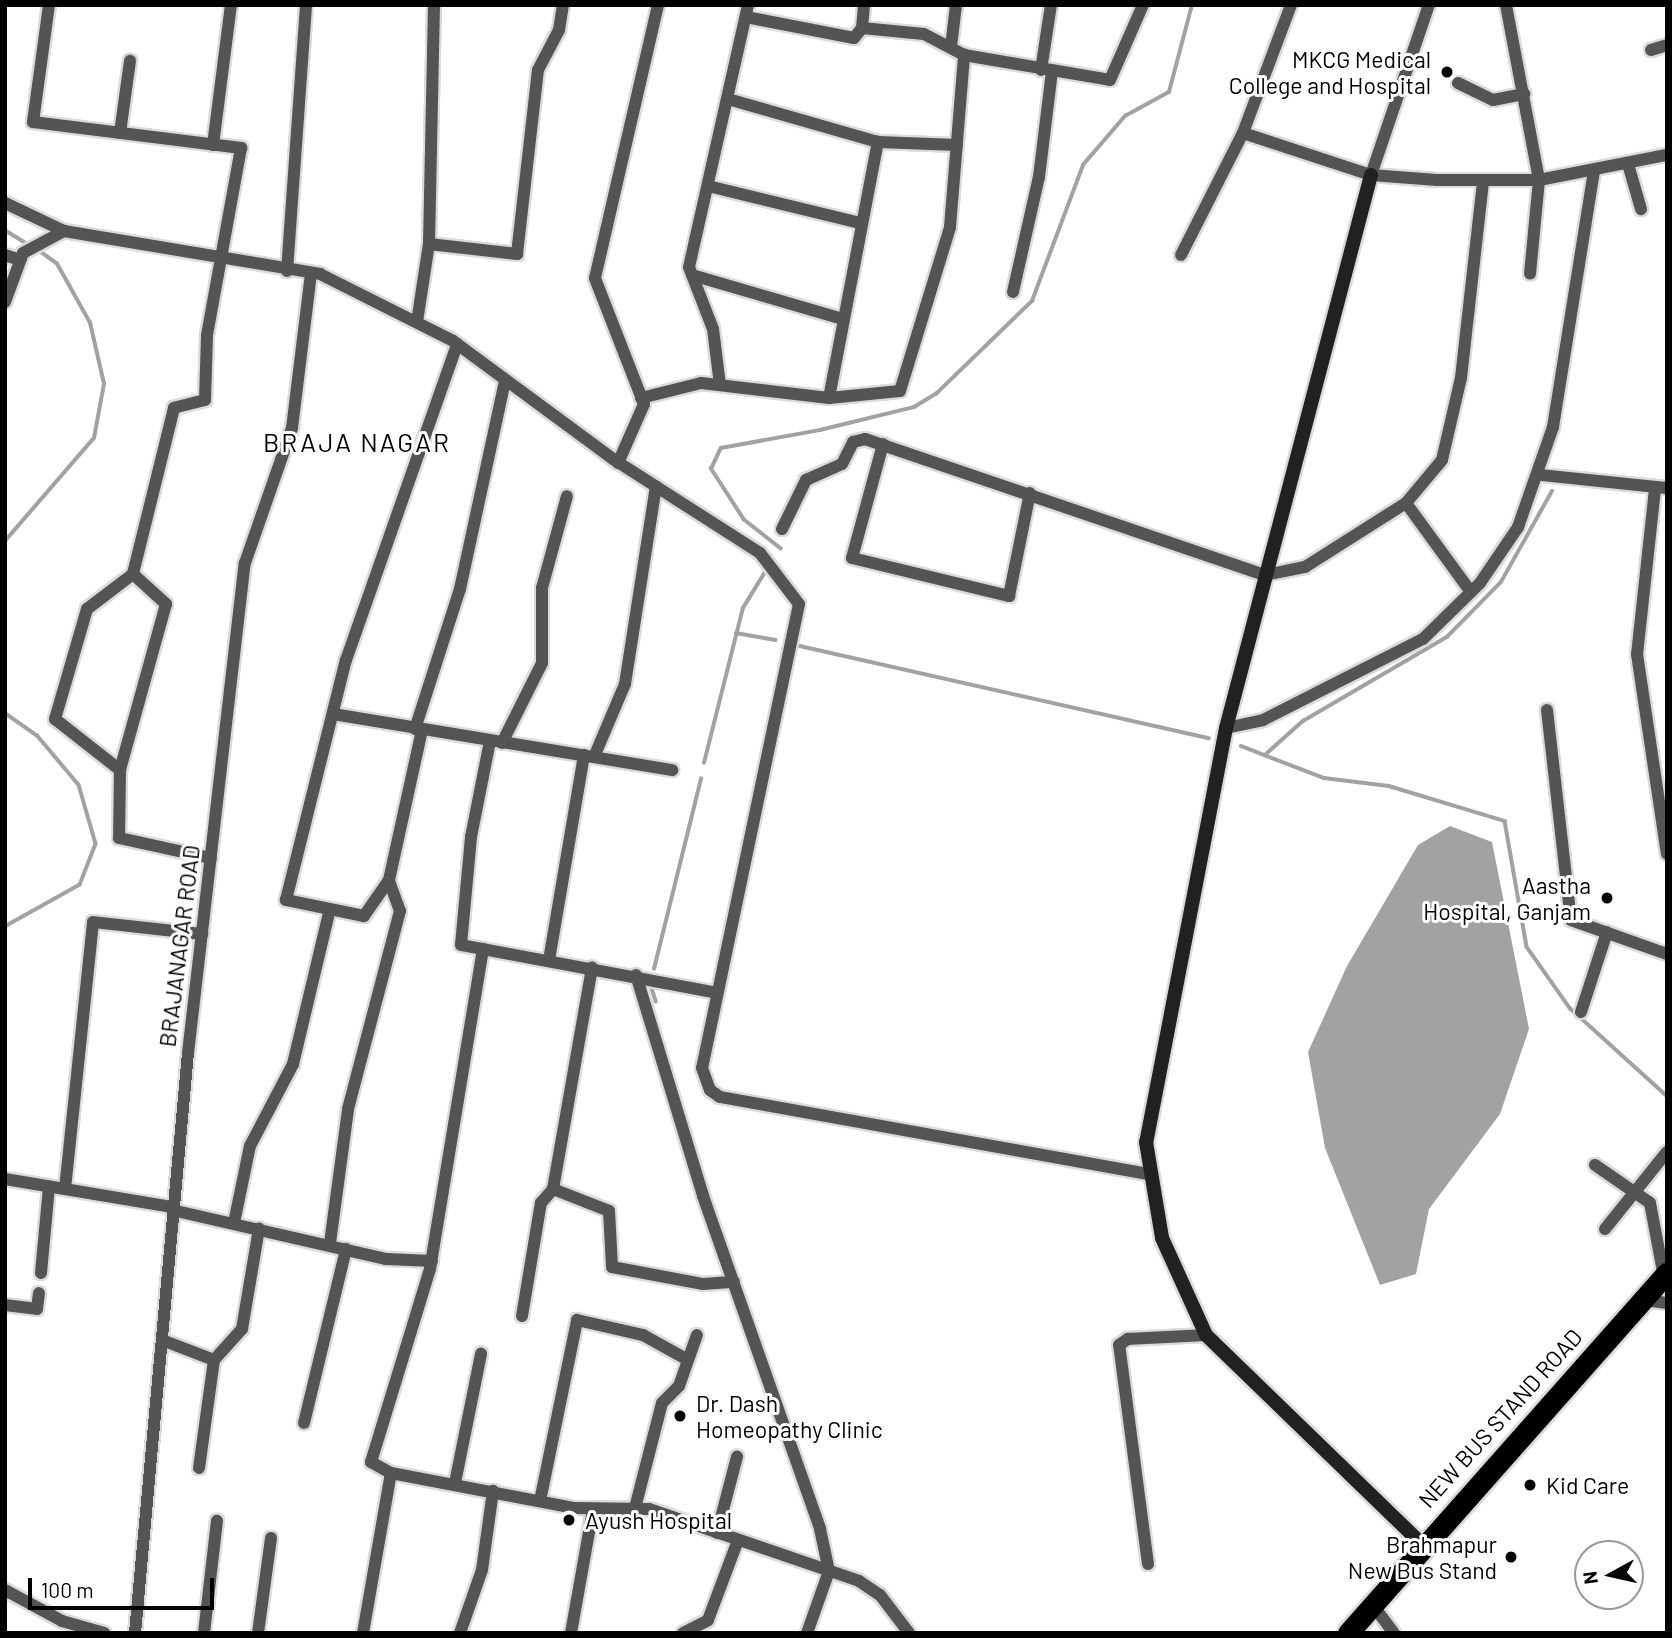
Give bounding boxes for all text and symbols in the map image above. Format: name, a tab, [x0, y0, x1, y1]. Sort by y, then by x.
place label: MKCG Medical College and Hospital	[1229, 45, 1431, 99]
marker: MKCG Medical College and Hospital	[1437, 62, 1457, 82]
district label: BRAJA NAGAR	[264, 426, 450, 458]
street label: BRAJANAGAR ROAD	[153, 843, 205, 1049]
place label: Aastha Hospital, Ganjam	[1423, 871, 1591, 925]
marker: Aastha Hospital, Ganjam	[1597, 888, 1617, 908]
street label: NEW BUS STAND ROAD	[1412, 1323, 1588, 1513]
place label: Dr. Dash Homeopathy Clinic	[696, 1389, 883, 1443]
marker: Dr. Dash Homeopathy Clinic	[670, 1406, 690, 1426]
place label: Kid Care	[1546, 1471, 1629, 1499]
marker: Kid Care	[1520, 1475, 1540, 1495]
place label: Ayush Hospital	[585, 1506, 732, 1534]
marker: Ayush Hospital	[559, 1510, 579, 1530]
place label: Brahmapur New Bus Stand	[1348, 1530, 1497, 1584]
north arrow	[1574, 1540, 1644, 1610]
marker: Brahmapur New Bus Stand	[1503, 1549, 1519, 1565]
scale bar	[32, 1564, 217, 1608]
text: N	[1577, 1570, 1602, 1586]
text: 100 m	[41, 1577, 94, 1602]

